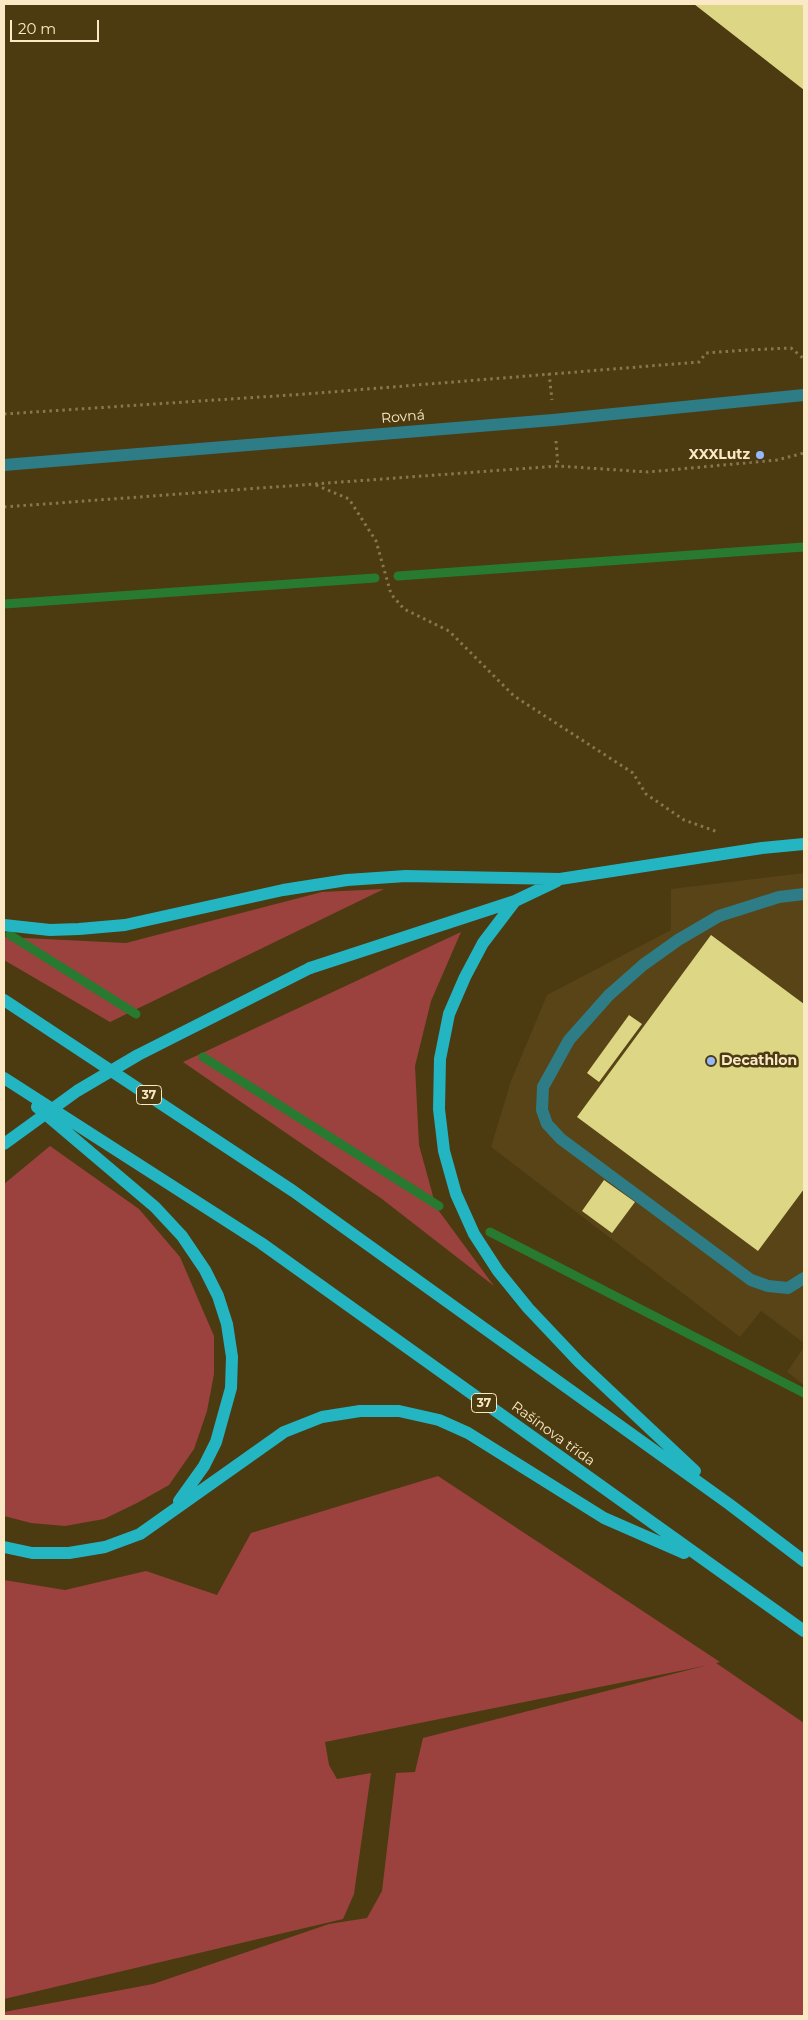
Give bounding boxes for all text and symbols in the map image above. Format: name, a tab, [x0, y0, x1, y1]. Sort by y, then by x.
scale bar	[12, 10, 101, 42]
text: 20 m	[18, 19, 56, 38]
street label: Rovná	[380, 407, 426, 427]
place label: XXXLutz	[689, 447, 750, 463]
marker: XXXLutz	[754, 449, 766, 461]
place label: Decathlon	[721, 1053, 797, 1069]
marker: Decathlon	[705, 1055, 717, 1067]
road number: 37	[136, 1086, 162, 1104]
road number: 37	[472, 1394, 496, 1412]
street label: Rašínova třída	[508, 1398, 598, 1470]

